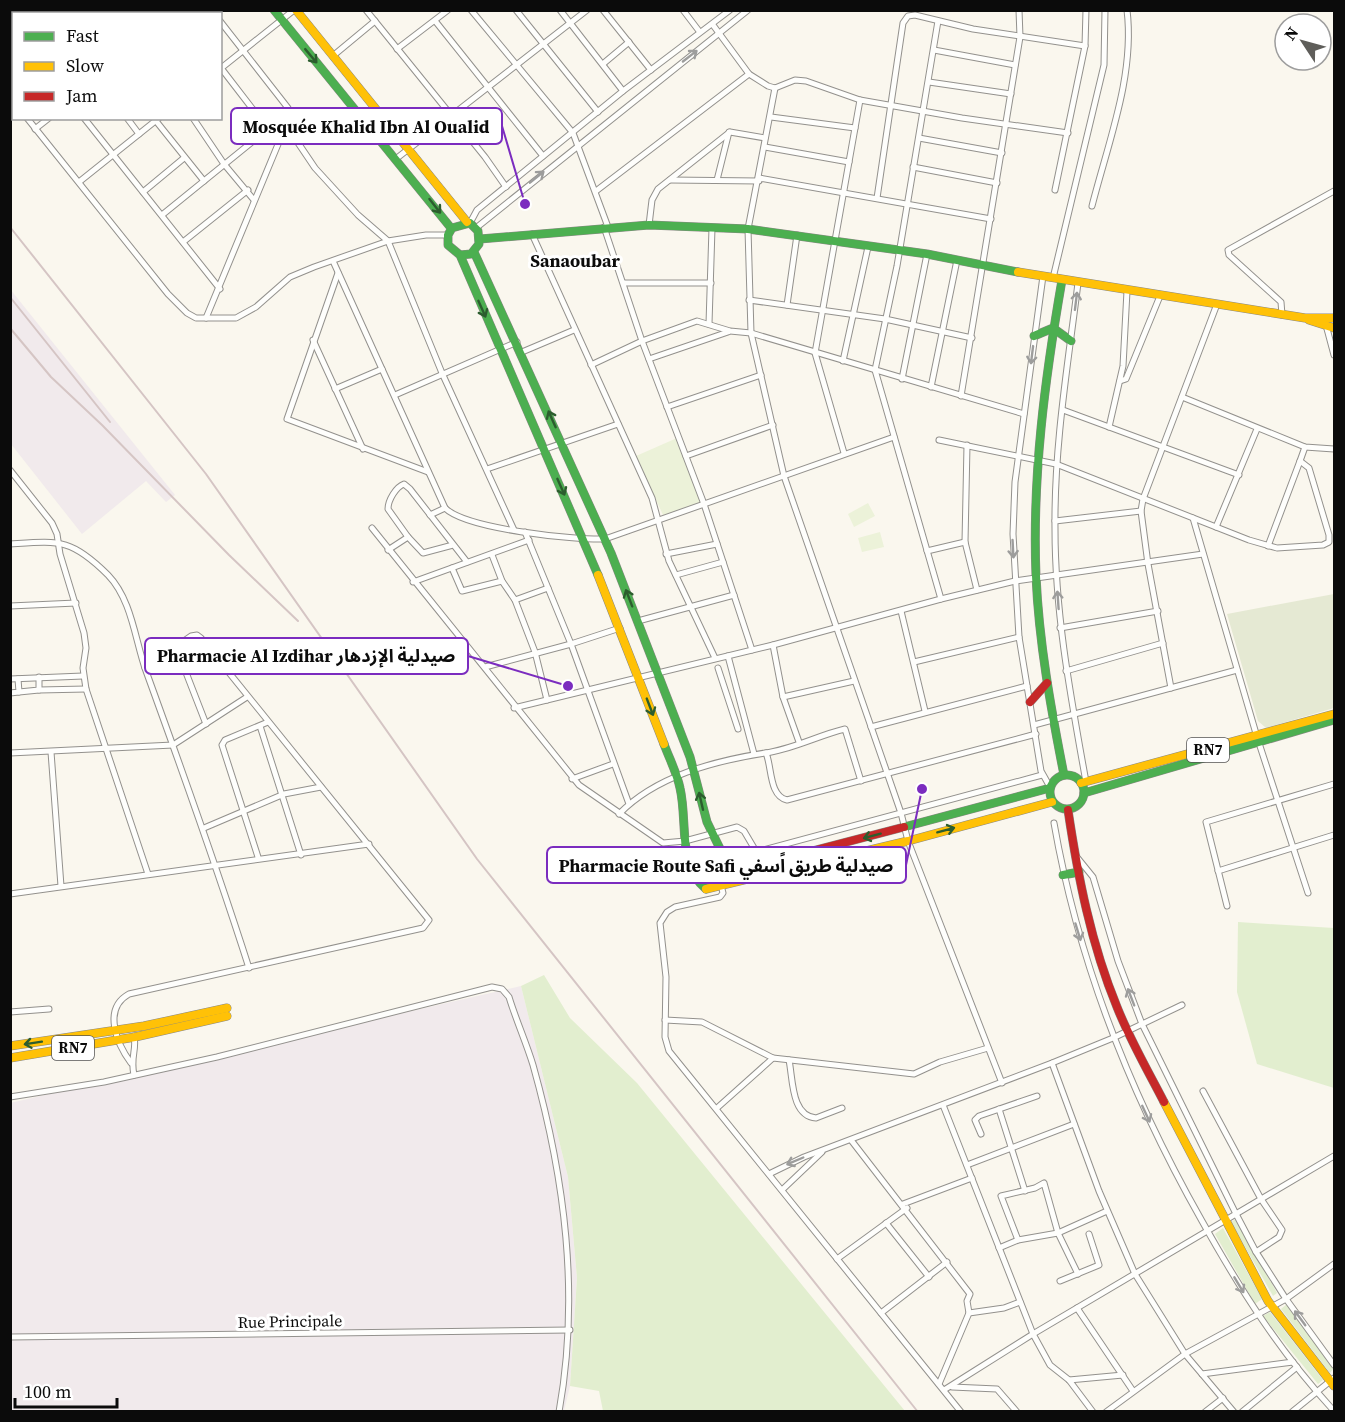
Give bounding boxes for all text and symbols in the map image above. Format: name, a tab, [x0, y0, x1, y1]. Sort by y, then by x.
legend	[12, 12, 222, 120]
north arrow	[1273, 12, 1333, 72]
text: N	[1279, 22, 1303, 44]
text: Fast	[66, 23, 99, 48]
one-way arrow	[304, 48, 318, 63]
one-way arrow	[682, 49, 698, 62]
text: Slow	[66, 53, 104, 78]
text: Jam	[65, 83, 98, 108]
callout: Mosquée Khalid Ibn Al Oualid	[231, 108, 502, 144]
text: Mosquée Khalid Ibn Al Oualid	[242, 114, 490, 139]
one-way arrow	[529, 170, 545, 183]
one-way arrow	[428, 198, 441, 214]
district label: Sanaoubar	[530, 248, 620, 273]
one-way arrow	[1070, 292, 1081, 312]
one-way arrow	[477, 300, 488, 318]
one-way arrow	[1026, 345, 1037, 364]
one-way arrow	[545, 410, 556, 428]
one-way arrow	[556, 477, 567, 496]
one-way arrow	[1008, 538, 1019, 558]
one-way arrow	[623, 589, 634, 608]
one-way arrow	[1053, 591, 1064, 611]
callout: Pharmacie Al Izdihar صيدلية الإزدهار	[145, 638, 468, 674]
text: Pharmacie Al Izdihar صيدلية الإزدهار	[157, 643, 455, 668]
one-way arrow	[645, 697, 656, 715]
road number: RN7	[1187, 738, 1229, 762]
one-way arrow	[695, 792, 707, 811]
one-way arrow	[936, 824, 955, 835]
one-way arrow	[862, 831, 881, 843]
callout: Pharmacie Route Safi صيدلية طريق اًسفي	[547, 847, 906, 883]
text: Pharmacie Route Safi صيدلية طريق اًسفي	[559, 851, 893, 880]
one-way arrow	[1073, 922, 1084, 941]
one-way arrow	[1125, 989, 1136, 1007]
road number: RN7	[52, 1036, 94, 1060]
one-way arrow	[24, 1037, 44, 1048]
one-way arrow	[1140, 1104, 1152, 1122]
one-way arrow	[787, 1156, 805, 1167]
one-way arrow	[1233, 1276, 1245, 1293]
street label: Rue Principale	[238, 1309, 342, 1333]
one-way arrow	[1294, 1310, 1306, 1326]
scale bar	[15, 1371, 117, 1409]
text: 100 m	[24, 1379, 71, 1404]

